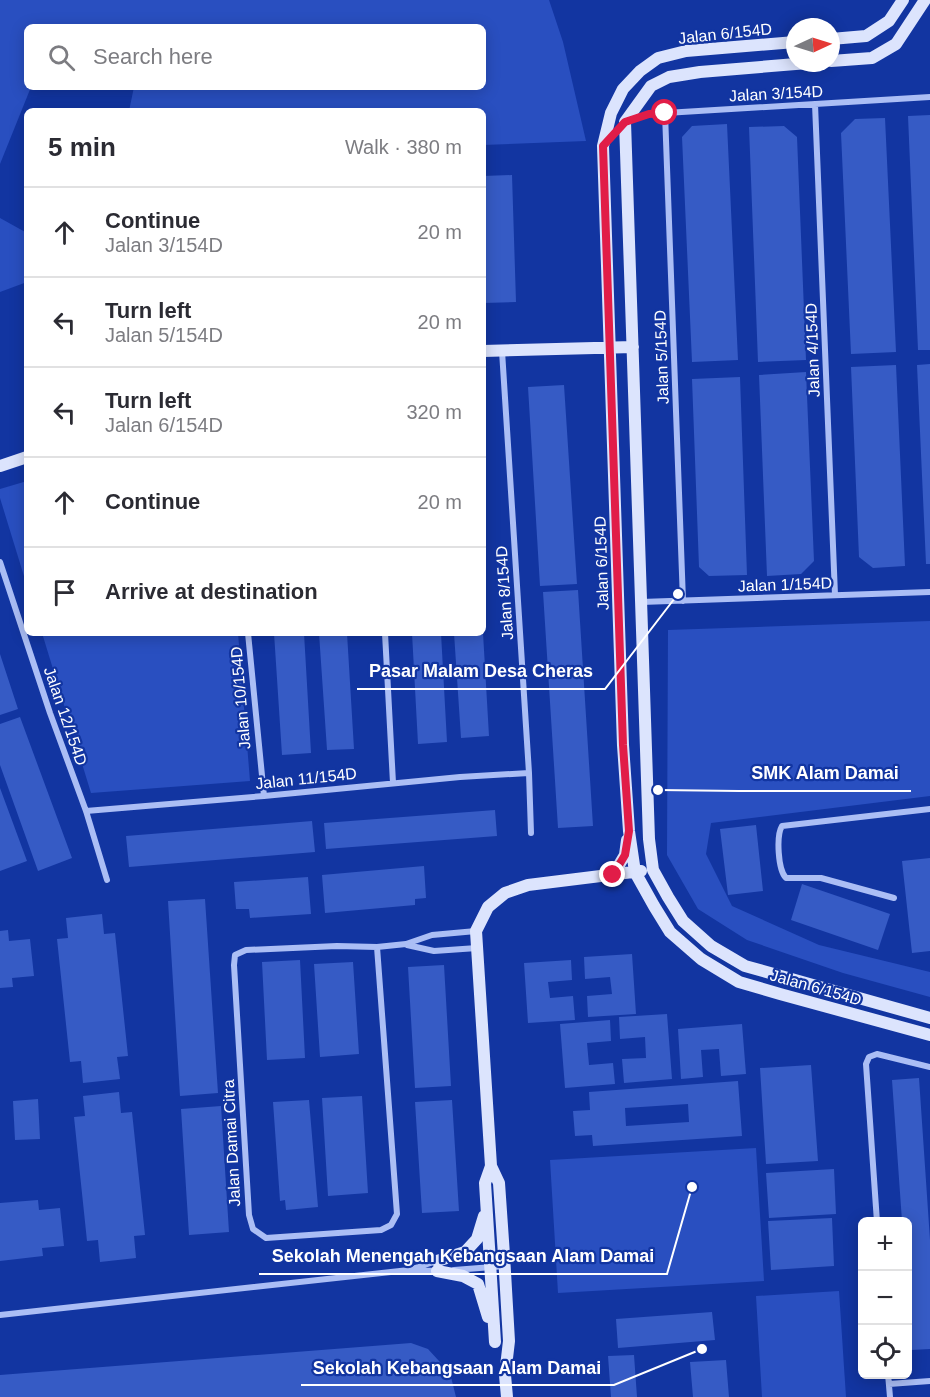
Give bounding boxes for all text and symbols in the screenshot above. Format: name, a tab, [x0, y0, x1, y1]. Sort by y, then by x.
north arrow	[786, 18, 840, 72]
street label: Jalan 6/154D	[677, 20, 773, 47]
search box	[24, 24, 486, 90]
icon: search	[45, 41, 78, 74]
text: Search here	[93, 44, 213, 69]
street label: Jalan 3/154D	[728, 83, 824, 104]
route start	[651, 99, 677, 125]
text: 5 min	[48, 132, 116, 162]
text: Walk · 380 m	[345, 136, 462, 158]
text: Continue	[105, 208, 200, 233]
icon: ahead	[48, 216, 81, 249]
text: 20 m	[418, 221, 462, 243]
text: Jalan 3/154D	[105, 234, 223, 256]
text: Turn left	[105, 298, 191, 323]
street label: Jalan 4/154D	[802, 303, 823, 397]
icon: left	[48, 306, 81, 339]
street label: Jalan 5/154D	[651, 310, 672, 404]
text: 20 m	[418, 311, 462, 333]
text: Jalan 5/154D	[105, 324, 223, 346]
text: Turn left	[105, 388, 191, 413]
icon: left	[48, 396, 81, 429]
text: 320 m	[406, 401, 462, 423]
text: Jalan 6/154D	[105, 414, 223, 436]
icon: ahead	[48, 486, 81, 519]
text: Continue	[105, 489, 200, 514]
text: 20 m	[418, 491, 462, 513]
street label: Jalan 6/154D	[591, 516, 612, 610]
street label: Jalan 8/154D	[493, 545, 516, 641]
street label: Jalan 1/154D	[738, 574, 832, 595]
icon: arrive	[48, 576, 81, 609]
text: Arrive at destination	[105, 579, 318, 604]
street label: Jalan 10/154D	[228, 646, 253, 750]
callout: Pasar Malam Desa Cheras	[357, 653, 605, 689]
text: Pasar Malam Desa Cheras	[369, 661, 593, 681]
street label: Jalan 12/154D	[41, 665, 90, 768]
callout: SMK Alam Damai	[739, 755, 911, 791]
text: SMK Alam Damai	[751, 763, 899, 783]
street label: Jalan 11/154D	[254, 765, 358, 792]
route end	[599, 861, 625, 887]
street label: Jalan 6/154D	[768, 966, 864, 1009]
street label: Jalan Damai Citra	[220, 1079, 243, 1207]
map controls	[858, 1217, 912, 1379]
button: +	[858, 1217, 912, 1271]
callout: Sekolah Menengah Kebangsaan Alam Damai	[259, 1238, 667, 1274]
text: Sekolah Menengah Kebangsaan Alam Damai	[272, 1246, 654, 1266]
button: −	[858, 1271, 912, 1325]
button: locate	[858, 1325, 912, 1379]
callout: Sekolah Kebangsaan Alam Damai	[301, 1349, 614, 1385]
text: Sekolah Kebangsaan Alam Damai	[313, 1358, 601, 1378]

